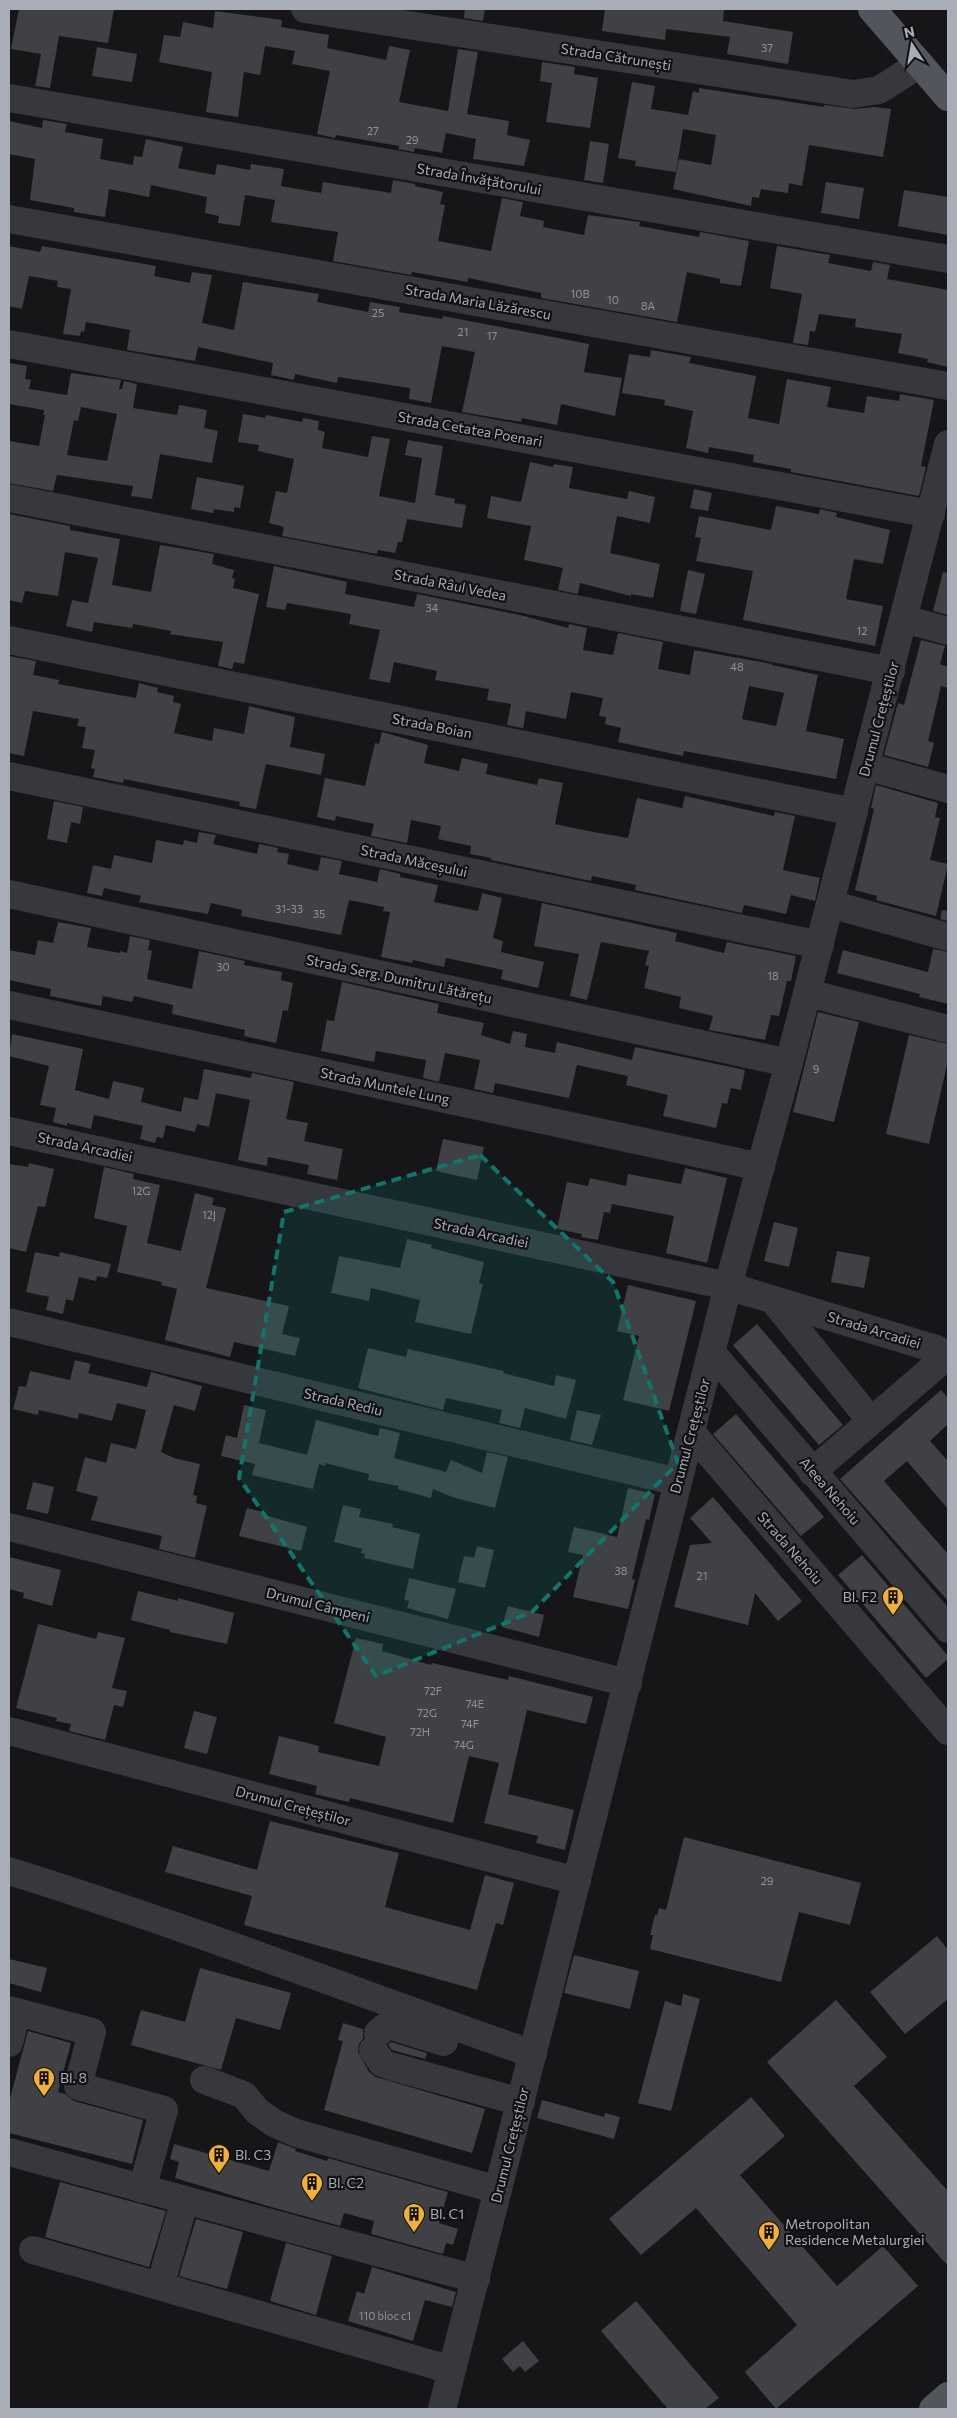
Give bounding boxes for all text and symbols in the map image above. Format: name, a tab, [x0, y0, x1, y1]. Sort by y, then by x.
north arrow	[887, 20, 937, 70]
text: N	[902, 22, 916, 41]
street label: Strada Cătrunești	[559, 39, 673, 75]
house number: 37	[761, 41, 773, 54]
house number: 27	[367, 124, 379, 137]
house number: 29	[406, 133, 419, 146]
street label: Strada Învățătorului	[415, 159, 543, 199]
street label: Strada Maria Lăzărescu	[404, 280, 552, 323]
house number: 10B	[571, 287, 589, 300]
house number: 10	[607, 293, 619, 306]
house number: 8A	[641, 299, 655, 312]
house number: 25	[372, 306, 384, 319]
house number: 21	[458, 325, 468, 338]
house number: 17	[487, 329, 497, 342]
street label: Strada Cetatea Poenari	[396, 407, 544, 450]
street label: Strada Râul Vedea	[392, 565, 508, 604]
house number: 34	[426, 601, 439, 614]
house number: 12	[857, 624, 867, 637]
street label: Drumul Crețeștilor	[855, 659, 903, 779]
house number: 48	[730, 660, 744, 673]
street label: Strada Boian	[391, 709, 473, 742]
street label: Strada Măceșului	[359, 841, 469, 881]
house number: 31-33	[275, 902, 303, 915]
house number: 35	[313, 907, 325, 920]
street label: Strada Serg. Dumitru Lătărețu	[304, 950, 494, 1008]
house number: 30	[216, 960, 230, 973]
house number: 18	[767, 969, 779, 982]
house number: 9	[813, 1062, 820, 1075]
street label: Strada Muntele Lung	[319, 1063, 452, 1108]
street label: Strada Arcadiei	[36, 1128, 134, 1165]
house number: 12G	[132, 1184, 150, 1197]
house number: 12J	[202, 1208, 216, 1222]
street label: Strada Arcadiei	[432, 1214, 530, 1251]
street label: Strada Arcadiei	[825, 1307, 923, 1352]
street label: Drumul Crețeștilor	[666, 1376, 714, 1496]
street label: Strada Rediu	[302, 1384, 384, 1419]
street label: Aleea Nehoiu	[796, 1453, 864, 1528]
street label: Strada Nehoiu	[754, 1508, 826, 1587]
house number: 38	[615, 1564, 628, 1577]
house number: 21	[697, 1569, 707, 1582]
street label: Drumul Câmpeni	[264, 1583, 372, 1626]
building icon: Bl. F2	[881, 1585, 905, 1616]
place label: Bl. F2	[843, 1588, 877, 1605]
house number: 72F	[424, 1684, 442, 1697]
house number: 74E	[466, 1697, 484, 1710]
house number: 72G	[417, 1706, 437, 1719]
house number: 74F	[461, 1717, 479, 1730]
house number: 72H	[410, 1725, 430, 1738]
house number: 74G	[454, 1738, 474, 1751]
street label: Drumul Crețeștilor	[233, 1782, 353, 1830]
house number: 29	[761, 1874, 774, 1887]
building icon: Bl. 8	[32, 2066, 56, 2097]
place label: Bl. 8	[60, 2069, 87, 2086]
street label: Drumul Crețeștilor	[487, 2085, 533, 2205]
building icon: Bl. C3	[207, 2143, 231, 2174]
place label: Bl. C3	[235, 2146, 271, 2163]
building icon: Bl. C2	[300, 2171, 324, 2202]
place label: Bl. C2	[328, 2174, 364, 2191]
building icon: Bl. C1	[402, 2202, 426, 2233]
place label: Bl. C1	[430, 2205, 464, 2222]
place label: Metropolitan Residence Metalurgiei	[785, 2215, 925, 2248]
building icon: Metropolitan Residence Metalurgiei	[757, 2220, 781, 2251]
house number: 110 bloc c1	[359, 2309, 411, 2322]

